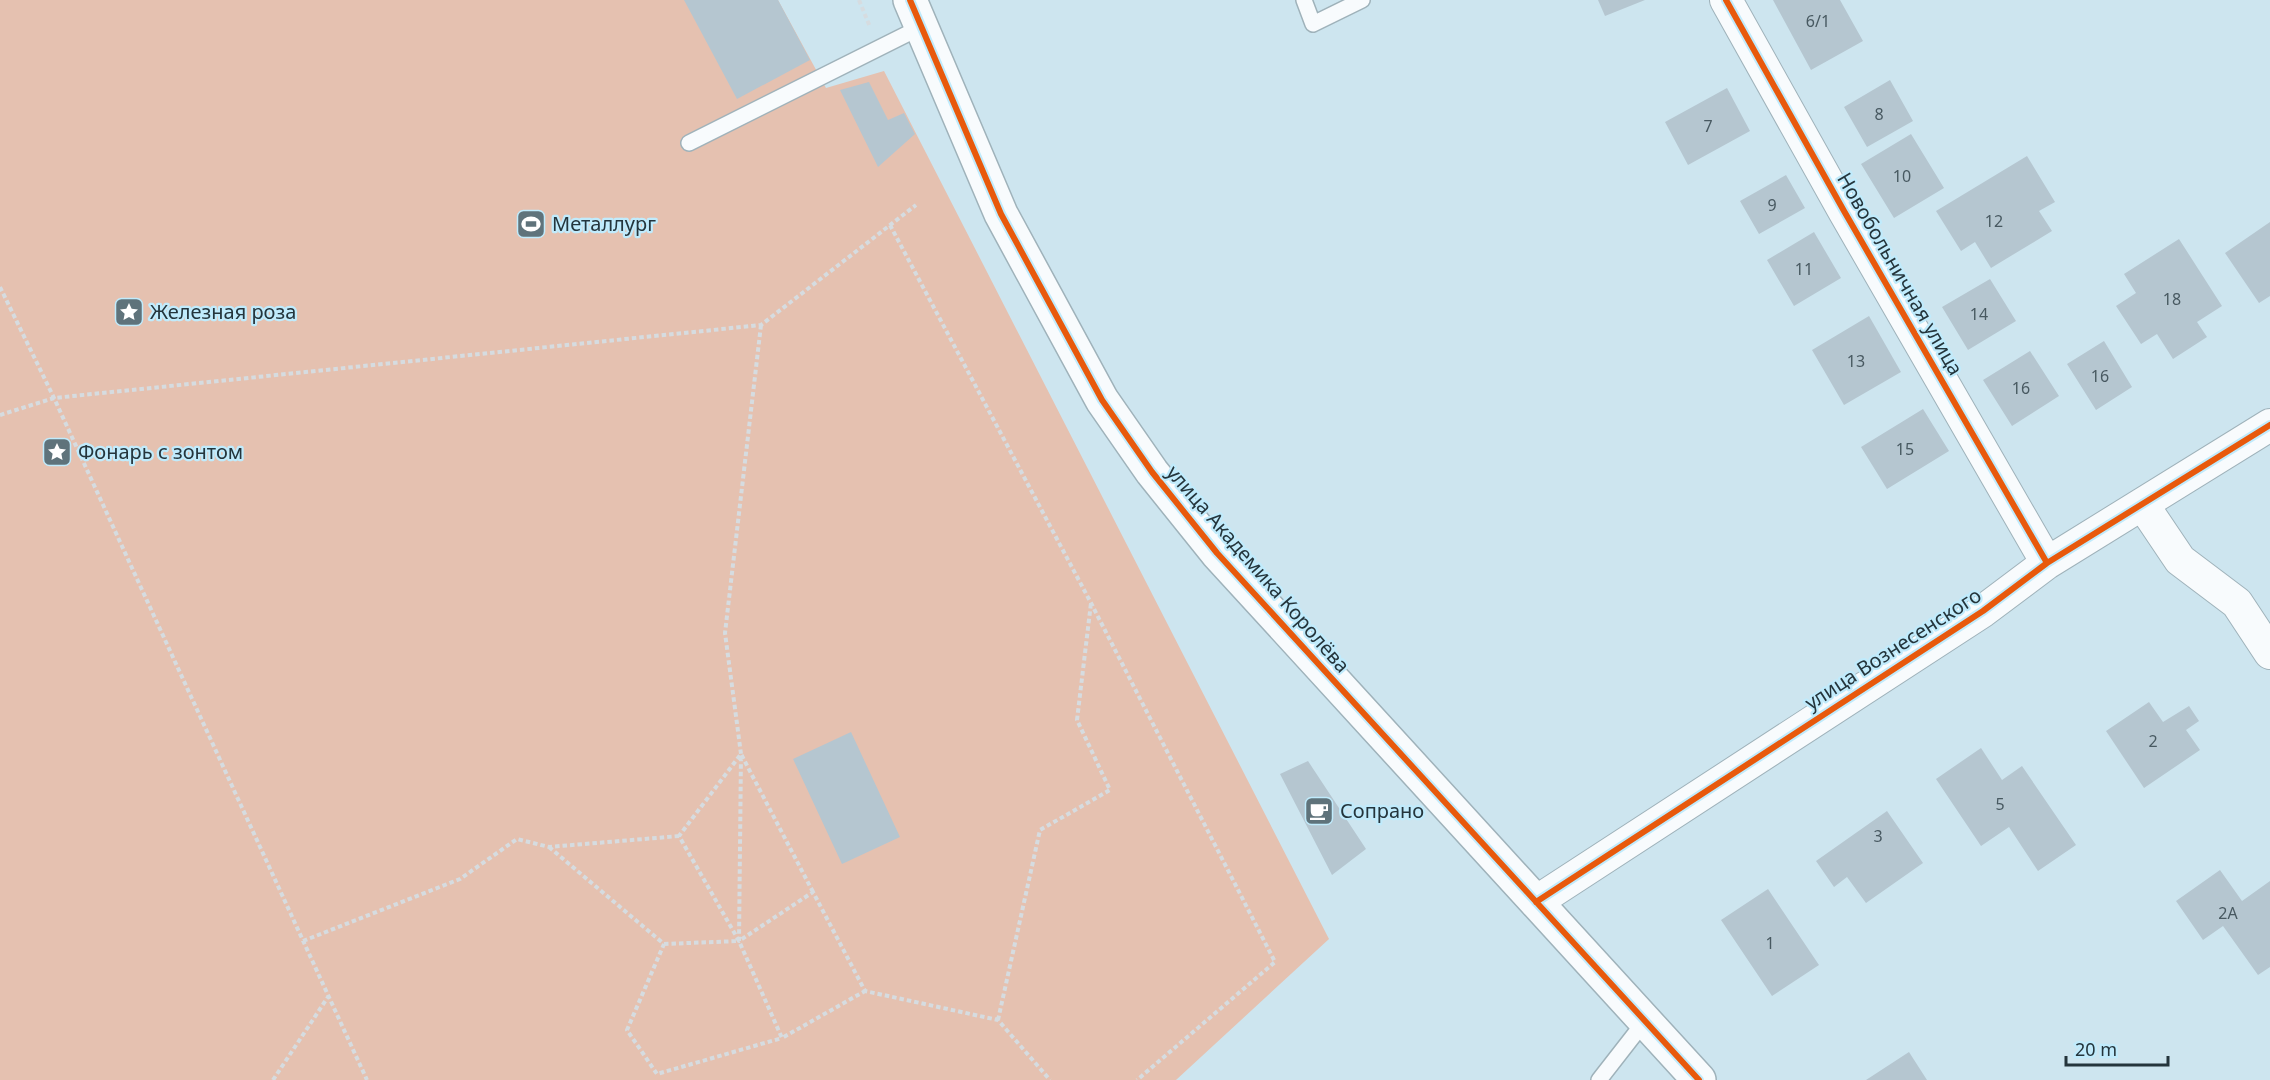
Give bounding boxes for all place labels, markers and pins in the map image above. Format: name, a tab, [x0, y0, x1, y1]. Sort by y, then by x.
sports icon: Металлург	[515, 208, 547, 240]
place label: Металлург	[552, 210, 656, 237]
place icon: Железная роза	[113, 296, 145, 328]
place label: Железная роза	[150, 298, 296, 325]
place icon: Фонарь с зонтом	[41, 436, 73, 468]
place label: Фонарь с зонтом	[78, 438, 243, 465]
cafe icon: Сопрано	[1303, 795, 1335, 827]
place label: Сопрано	[1340, 797, 1424, 824]

